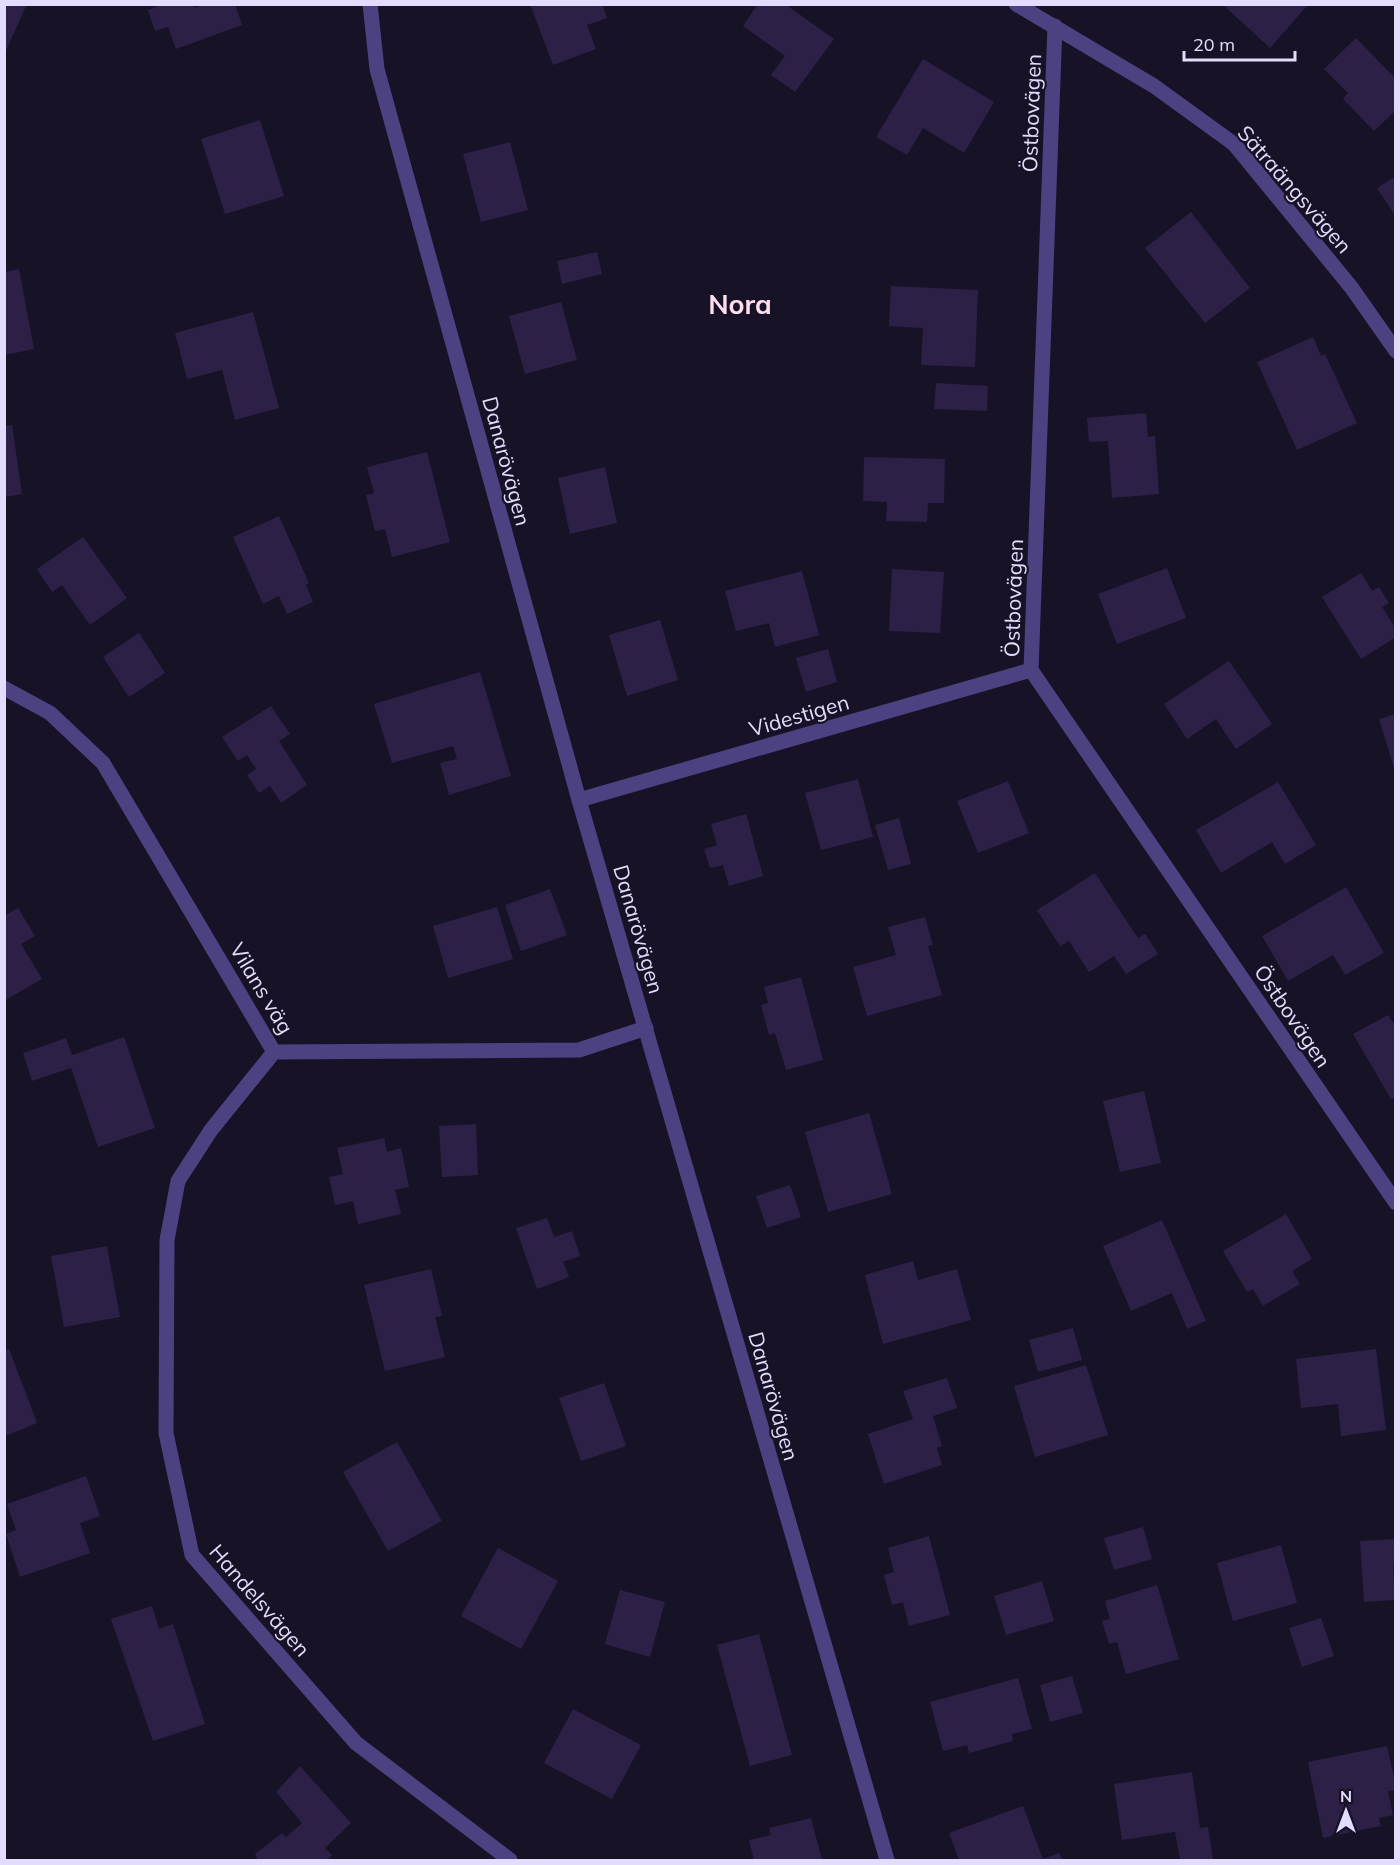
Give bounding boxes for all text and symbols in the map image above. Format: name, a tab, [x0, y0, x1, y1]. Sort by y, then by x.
scale bar	[1184, 24, 1295, 62]
text: 20 m	[1193, 33, 1235, 56]
street label: Östbovägen	[1016, 53, 1046, 173]
street label: Sätraängsvägen	[1232, 120, 1358, 258]
district label: Nora	[708, 287, 772, 321]
street label: Danarövägen	[477, 394, 537, 528]
street label: Östbovägen	[998, 538, 1028, 658]
street label: Videstigen	[746, 688, 852, 742]
street label: Danarövägen	[608, 862, 670, 996]
street label: Vilans väg	[225, 938, 299, 1038]
street label: Östbovägen	[1249, 960, 1337, 1072]
street label: Danarövägen	[743, 1329, 805, 1463]
street label: Handelsvägen	[204, 1539, 316, 1661]
north arrow	[1316, 1781, 1376, 1841]
text: N	[1340, 1786, 1352, 1806]

